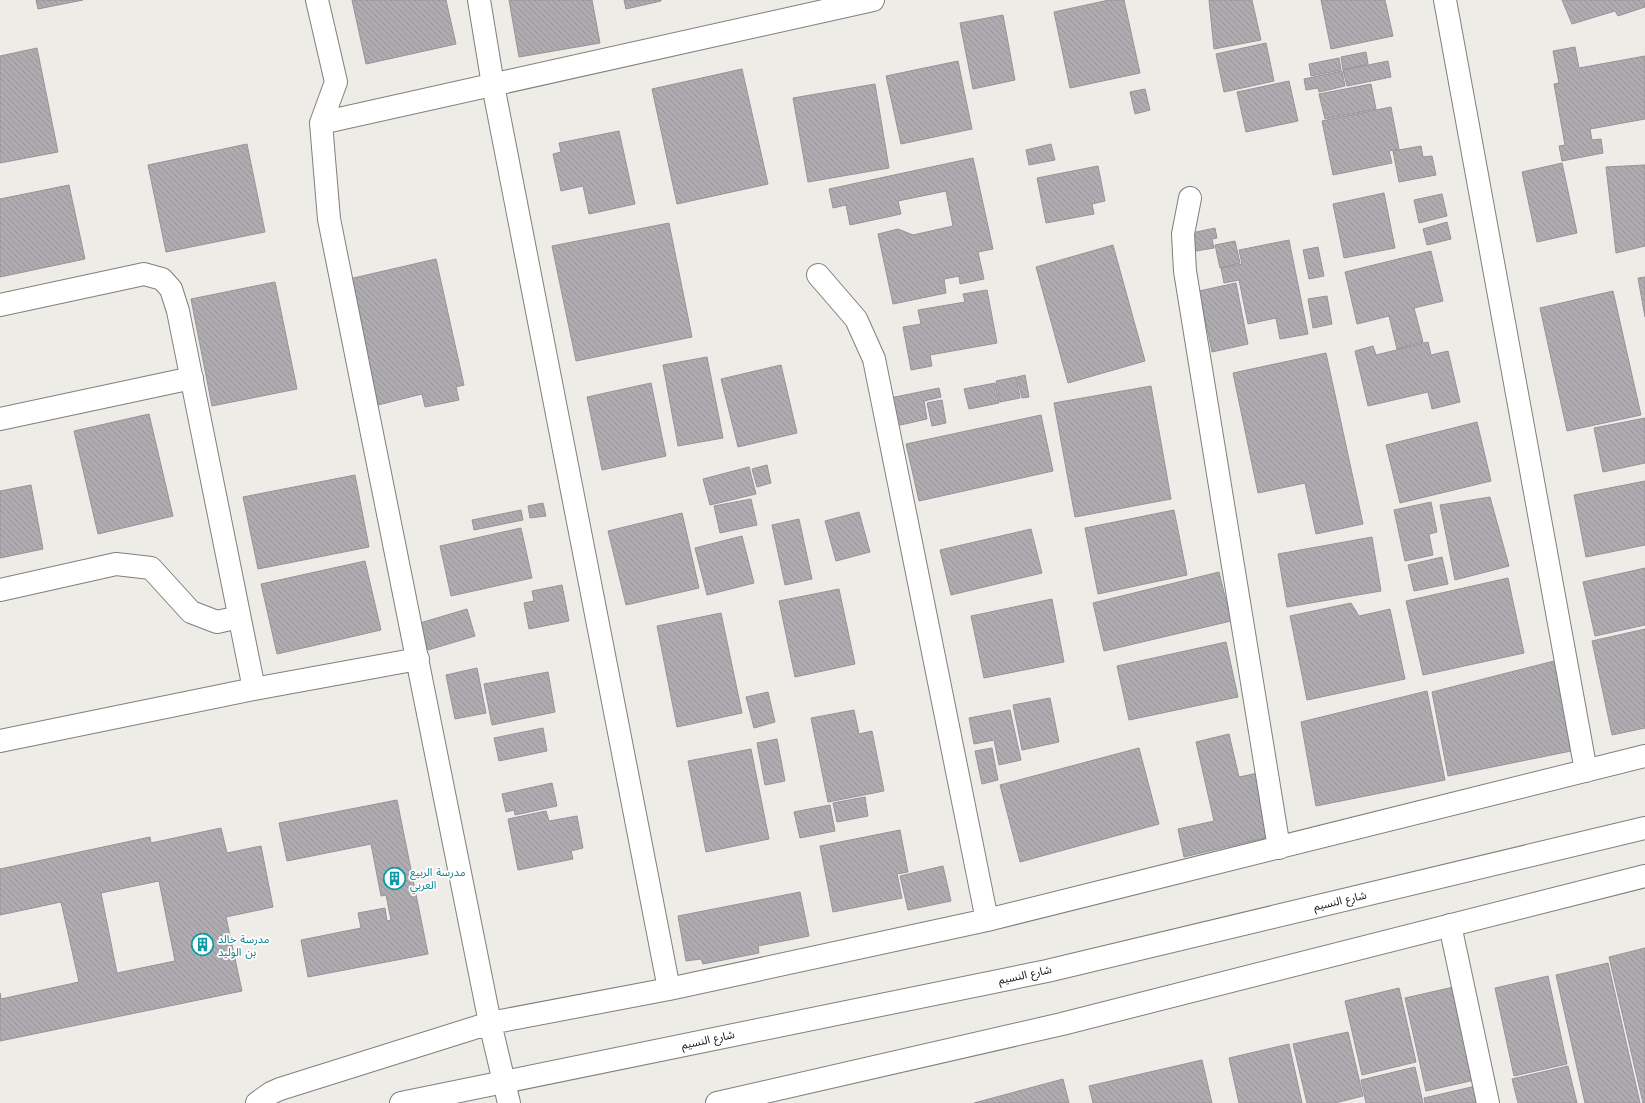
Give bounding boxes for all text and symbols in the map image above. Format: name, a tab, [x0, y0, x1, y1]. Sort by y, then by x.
building icon: مدرسة الربيع العربي	[382, 865, 408, 891]
place label: مدرسة الربيع العربي	[410, 866, 466, 894]
street label: شارع النسيم	[1312, 889, 1369, 915]
building icon: مدرسة خالد بن الوليد	[189, 932, 215, 958]
place label: مدرسة خالد بن الوليد	[218, 933, 270, 959]
street label: شارع النسيم	[997, 963, 1054, 989]
street label: شارع النسيم	[680, 1028, 737, 1054]

